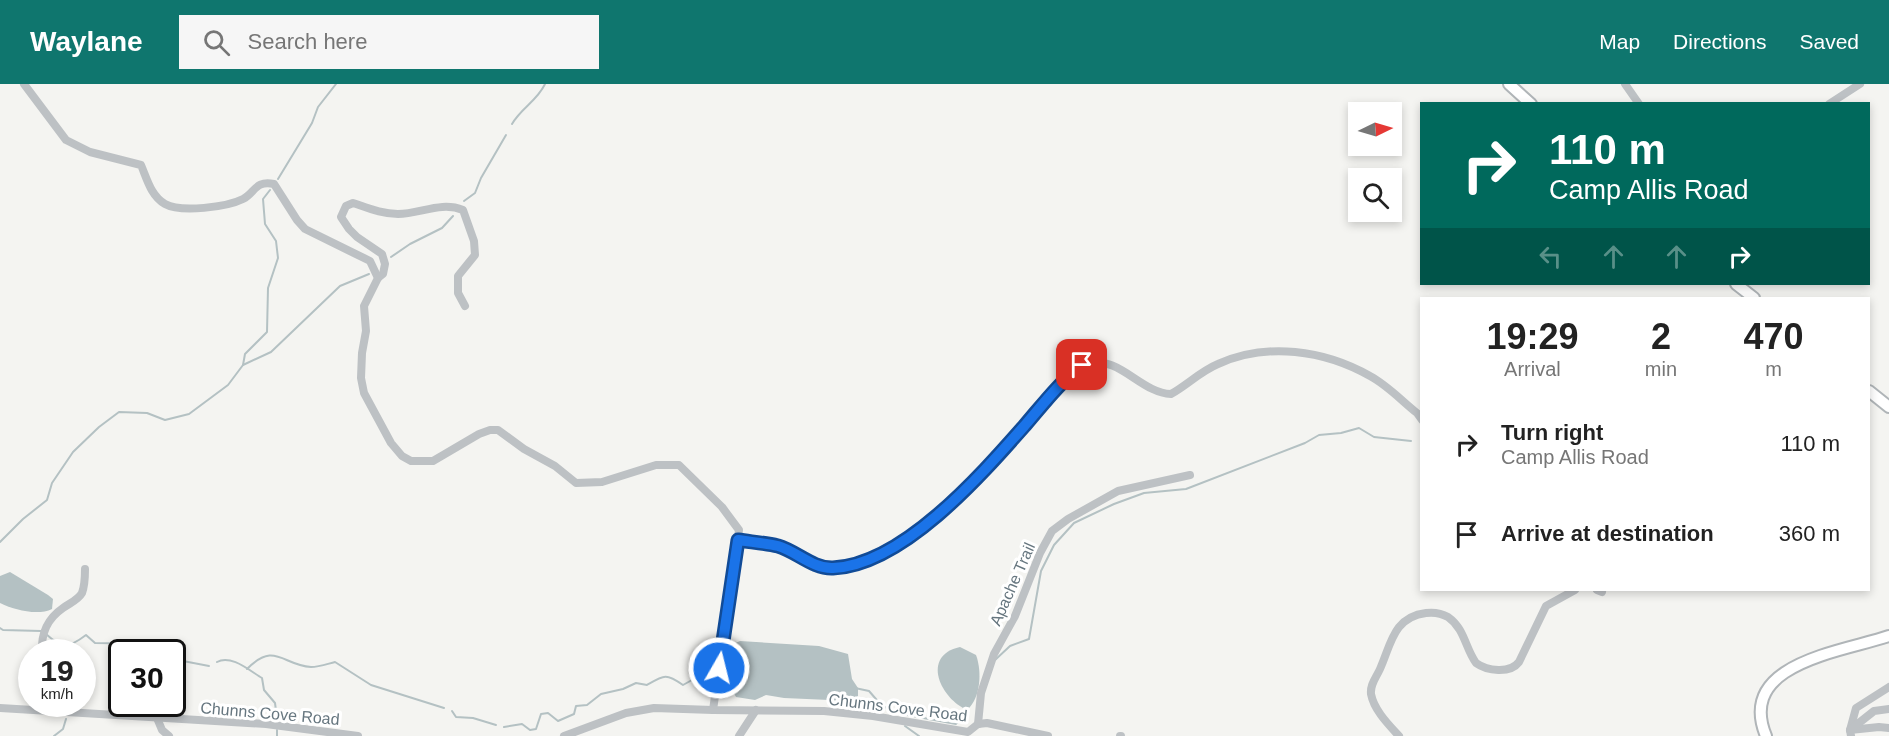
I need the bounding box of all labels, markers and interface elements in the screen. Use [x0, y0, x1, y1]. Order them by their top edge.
search box [179, 15, 599, 69]
text: Waylane [30, 26, 143, 57]
icon: search [200, 26, 233, 59]
text: Search here [248, 29, 367, 54]
text: Map [1599, 30, 1640, 53]
text: Directions [1673, 30, 1766, 53]
text: Saved [1799, 30, 1859, 53]
north arrow [1348, 102, 1402, 156]
map controls [1348, 102, 1402, 222]
icon: right [1450, 126, 1528, 204]
text: 110 m [1549, 126, 1666, 173]
button: search [1348, 168, 1402, 222]
text: Camp Allis Road [1549, 175, 1749, 205]
icon: left [1534, 240, 1567, 273]
icon: ahead [1597, 240, 1630, 273]
icon: ahead [1660, 240, 1693, 273]
icon: right [1723, 240, 1756, 273]
text: 19:29 [1486, 316, 1578, 357]
text: 2 [1651, 316, 1671, 357]
text: 470 [1743, 316, 1804, 357]
pin [1056, 339, 1107, 390]
icon: arrive [1065, 348, 1098, 381]
text: Arrival [1504, 358, 1561, 380]
text: min [1645, 358, 1677, 380]
text: m [1765, 358, 1782, 380]
text: Turn right [1501, 420, 1603, 445]
icon: right [1450, 428, 1483, 461]
text: 110 m [1780, 431, 1840, 456]
text: Camp Allis Road [1501, 446, 1649, 468]
icon: arrive [1450, 518, 1483, 551]
text: Arrive at destination [1501, 521, 1714, 546]
text: 360 m [1779, 521, 1840, 546]
street label: Apache Trail [987, 540, 1038, 628]
position arrow [687, 636, 751, 700]
speed limit sign: 30 [108, 639, 186, 717]
text: 19 [40, 654, 74, 687]
text: km/h [41, 685, 73, 702]
street label: Chunns Cove Road [828, 691, 968, 724]
street label: Chunns Cove Road [200, 699, 340, 728]

